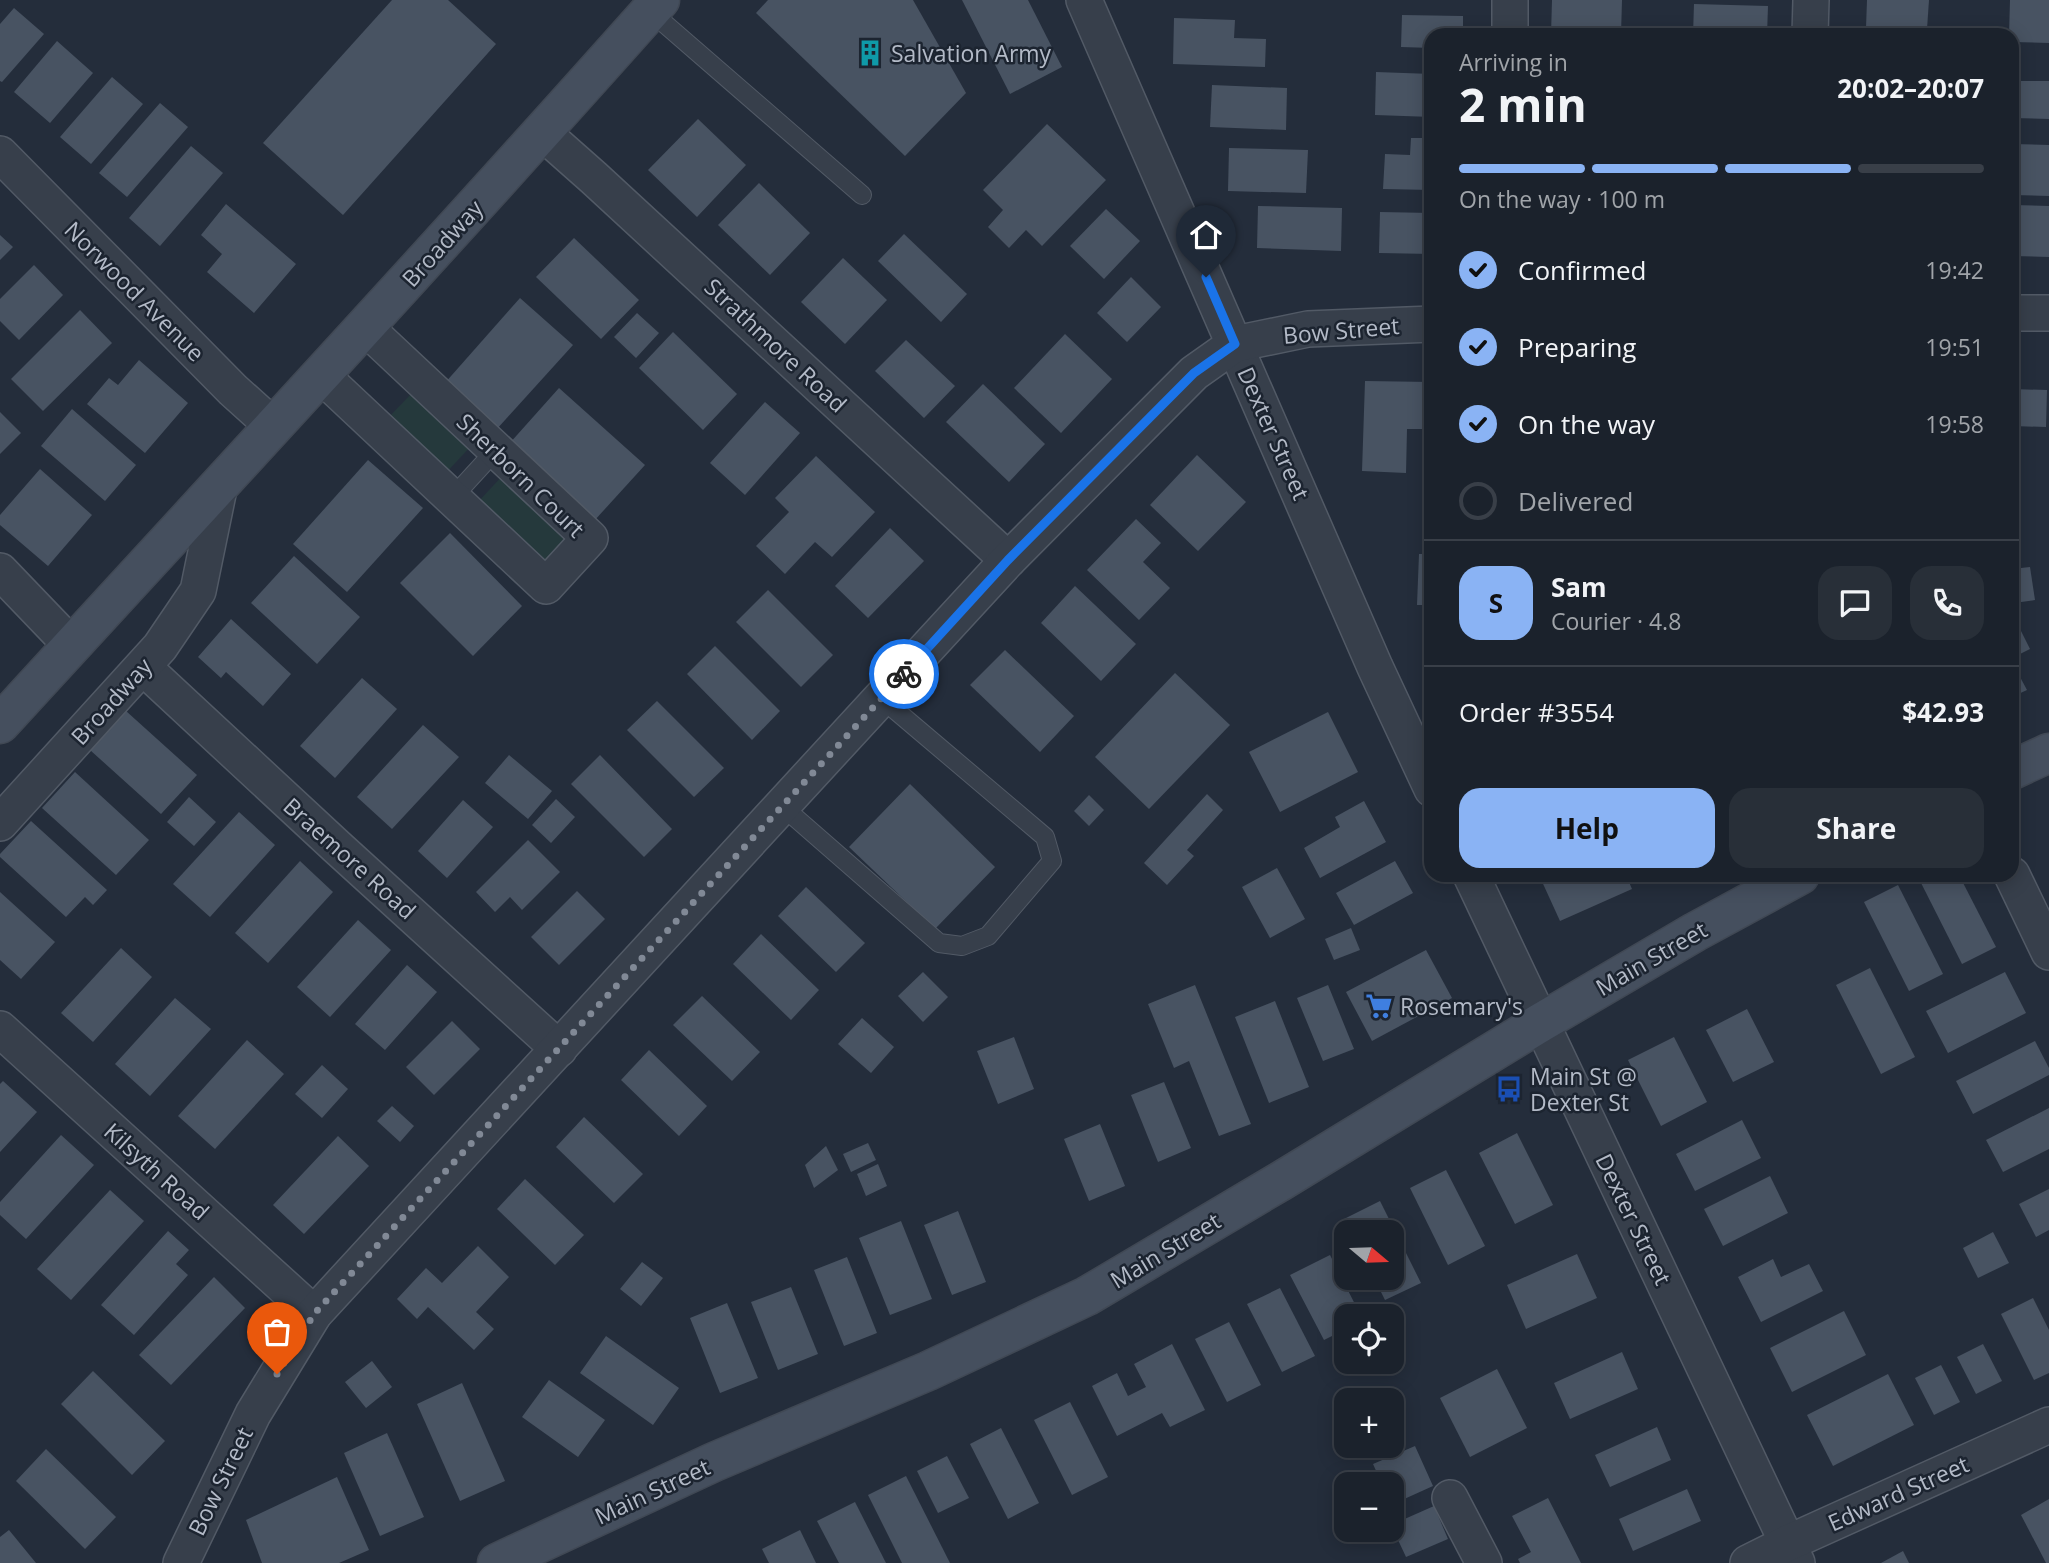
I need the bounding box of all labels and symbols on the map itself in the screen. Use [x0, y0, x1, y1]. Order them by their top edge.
place label: Salvation Army [891, 37, 1052, 69]
building icon: Salvation Army [855, 38, 885, 68]
street label: Broadway [394, 192, 490, 293]
pin [1176, 205, 1236, 277]
street label: Norwood Avenue [58, 214, 212, 368]
street label: Strathmore Road [698, 271, 854, 419]
street label: Bow Street [1281, 309, 1401, 351]
street label: Dexter Street [1230, 361, 1318, 505]
street label: Sherborn Court [450, 406, 592, 544]
courier [869, 639, 939, 709]
street label: Broadway [63, 650, 159, 751]
street label: Braemore Road [277, 790, 423, 926]
street label: Main Street [1589, 913, 1713, 1003]
place label: Rosemary's [1400, 990, 1523, 1022]
supermarket icon: Rosemary's [1364, 991, 1394, 1021]
place label: Main St @ Dexter St [1530, 1060, 1637, 1118]
bus stop icon: Main St @ Dexter St [1494, 1074, 1524, 1104]
street label: Kilsyth Road [97, 1115, 217, 1227]
street label: Dexter Street [1588, 1148, 1680, 1290]
street label: Main Street [1104, 1204, 1226, 1296]
north arrow [1334, 1220, 1404, 1290]
pin [247, 1302, 307, 1374]
street label: Bow Street [180, 1422, 260, 1540]
street label: Edward Street [1822, 1448, 1974, 1538]
street label: Main Street [589, 1450, 715, 1532]

